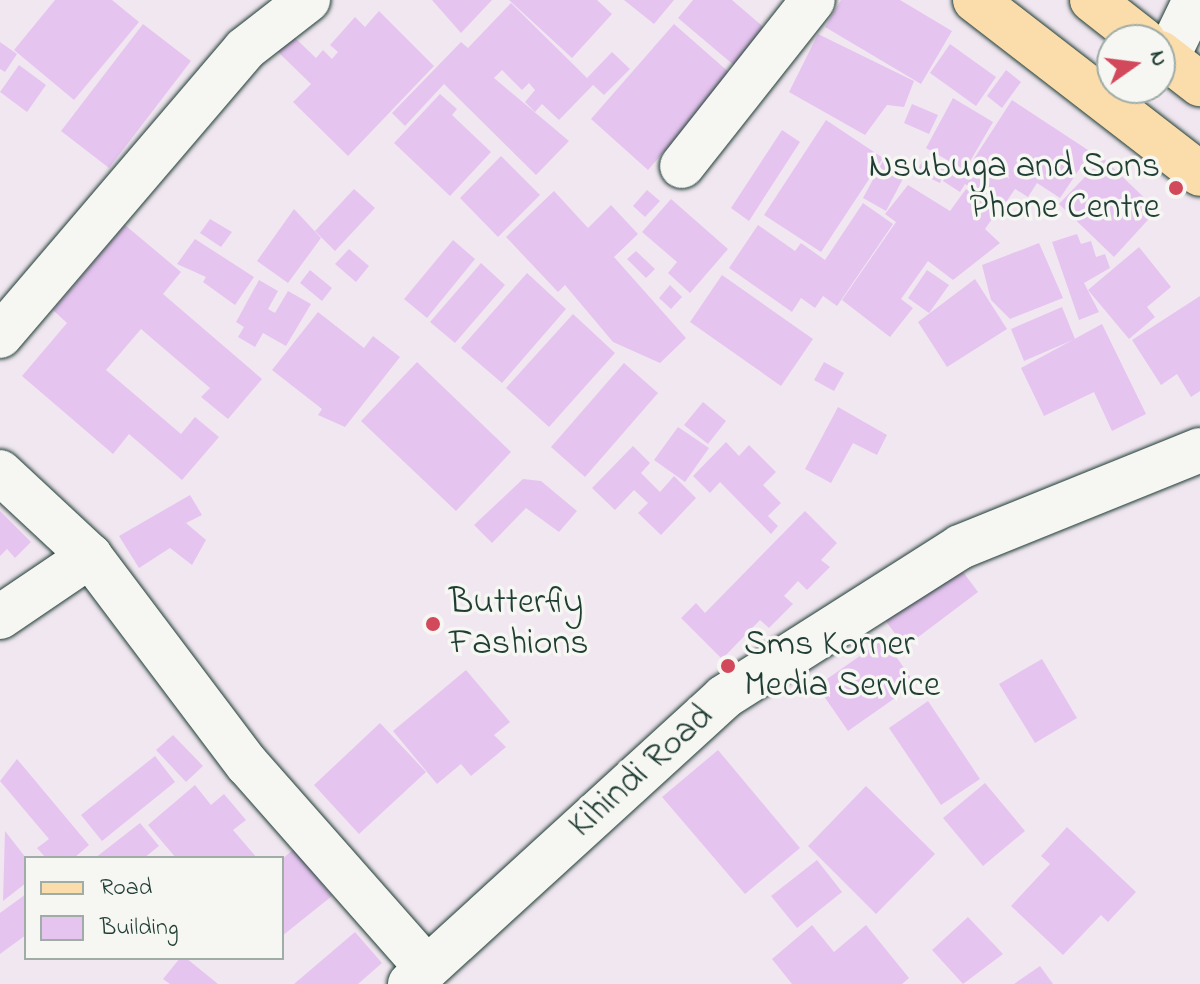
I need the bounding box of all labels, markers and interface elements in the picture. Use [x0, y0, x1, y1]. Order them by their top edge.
north arrow [1096, 24, 1176, 104]
text: N [1140, 48, 1175, 70]
place label: Nsubuga and Sons Phone Centre [868, 145, 1160, 230]
marker: Nsubuga and Sons Phone Centre [1167, 179, 1185, 197]
place label: Butterfly Fashions [449, 581, 588, 666]
marker: Butterfly Fashions [424, 615, 442, 633]
place label: Sms Korner Media Service [744, 623, 940, 708]
marker: Sms Korner Media Service [719, 657, 737, 675]
street label: Kihindi Road [561, 696, 723, 848]
legend [24, 856, 284, 960]
text: Road [100, 871, 152, 906]
text: Building [100, 911, 179, 946]

